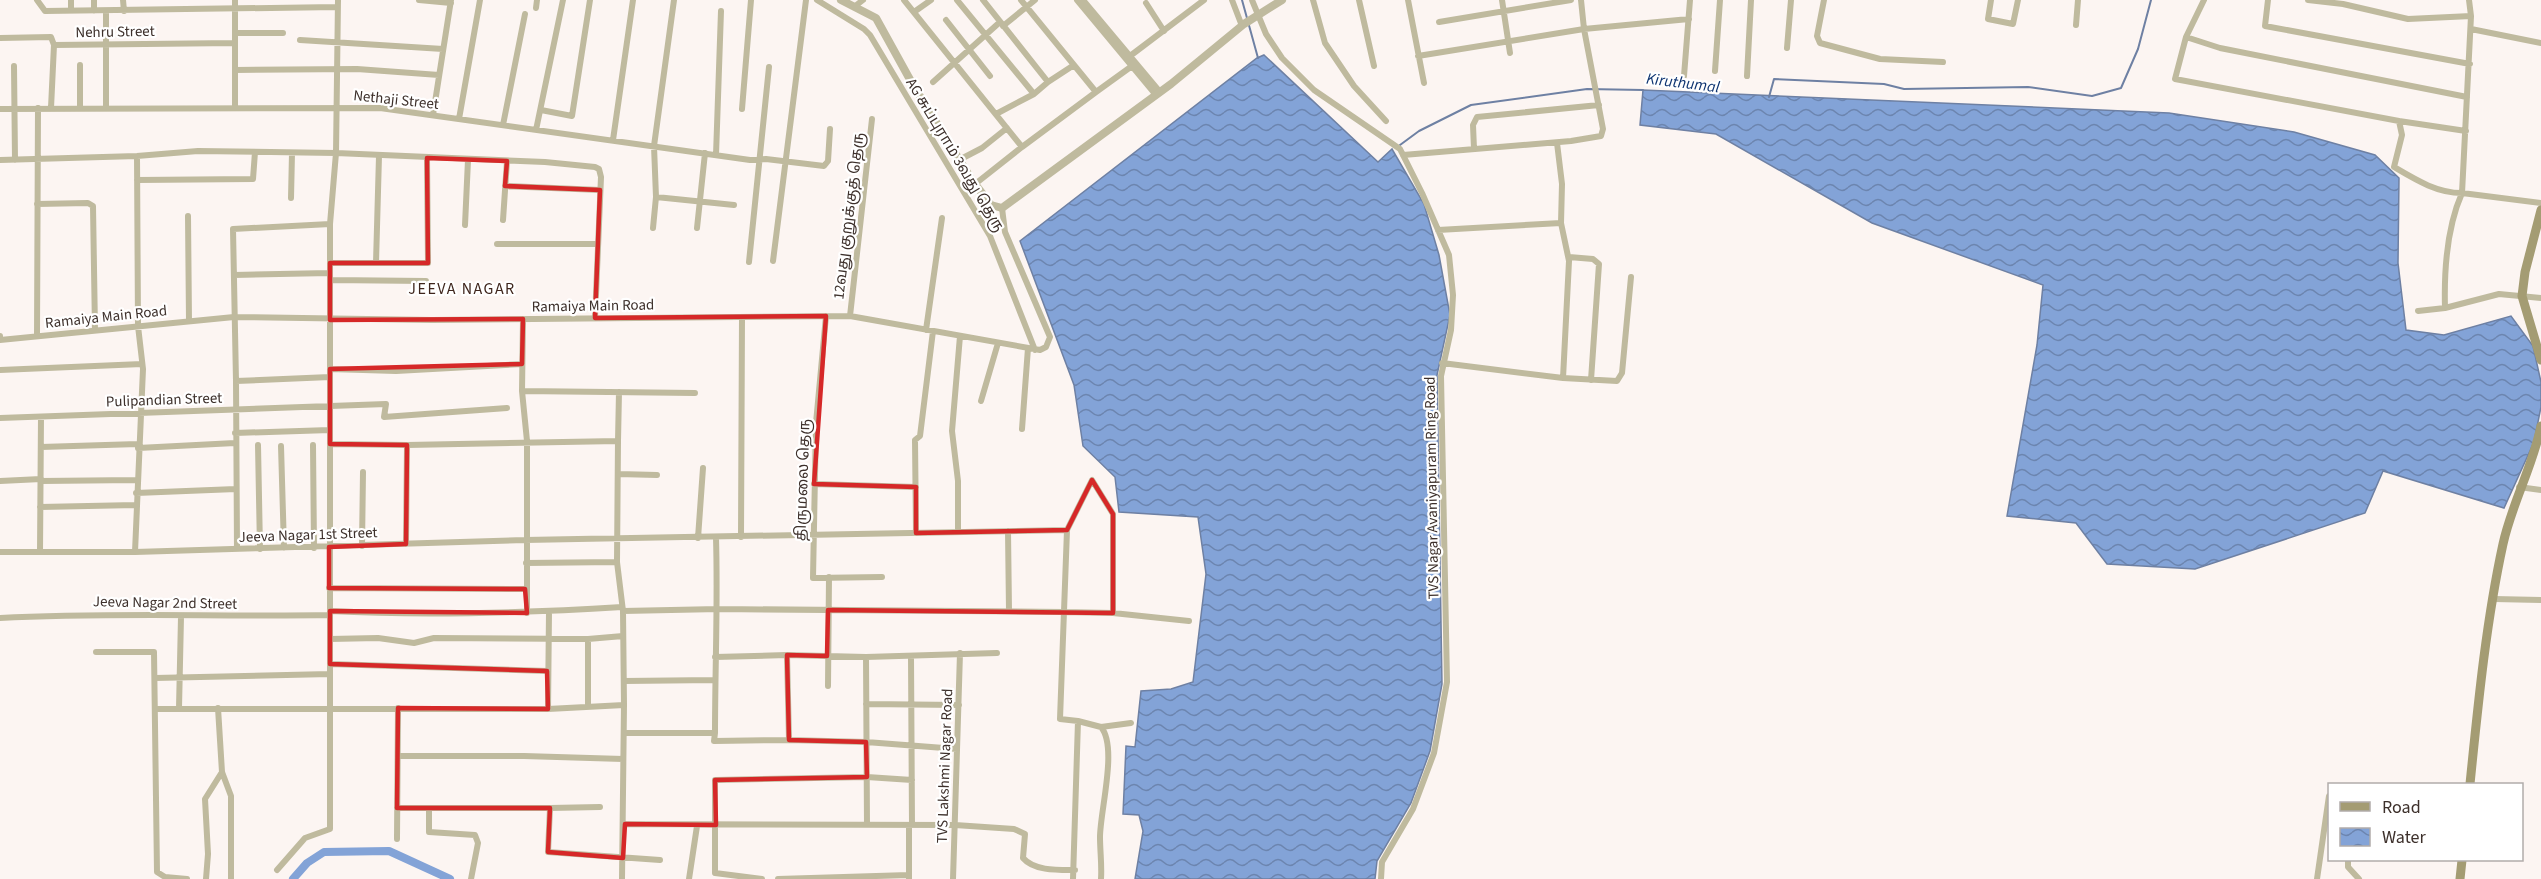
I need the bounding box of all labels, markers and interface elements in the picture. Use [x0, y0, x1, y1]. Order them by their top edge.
street label: Nehru Street [75, 21, 155, 43]
water label: Kiruthumal [1645, 68, 1721, 98]
street label: AG சுப்புராம் 3வது தெரு [901, 74, 1009, 236]
street label: Nethaji Street [352, 85, 440, 115]
street label: 12வது குறுக்குத் தெரு [828, 131, 870, 301]
district label: JEEVA NAGAR [408, 278, 516, 300]
street label: Ramaiya Main Road [532, 294, 654, 318]
street label: Ramaiya Main Road [44, 300, 168, 334]
street label: TVS Nagar Avaniyapuram Ring Road [1420, 376, 1444, 600]
street label: Pulipandian Street [105, 387, 223, 413]
street label: திருமலை தெரு [790, 418, 816, 541]
street label: Jeeva Nagar 1st Street [238, 522, 378, 548]
street label: Jeeva Nagar 2nd Street [93, 591, 237, 615]
street label: TVS Lakshmi Nagar Road [932, 688, 958, 844]
legend [2328, 783, 2523, 861]
text: Road [2382, 795, 2421, 820]
text: Water [2382, 825, 2426, 850]

